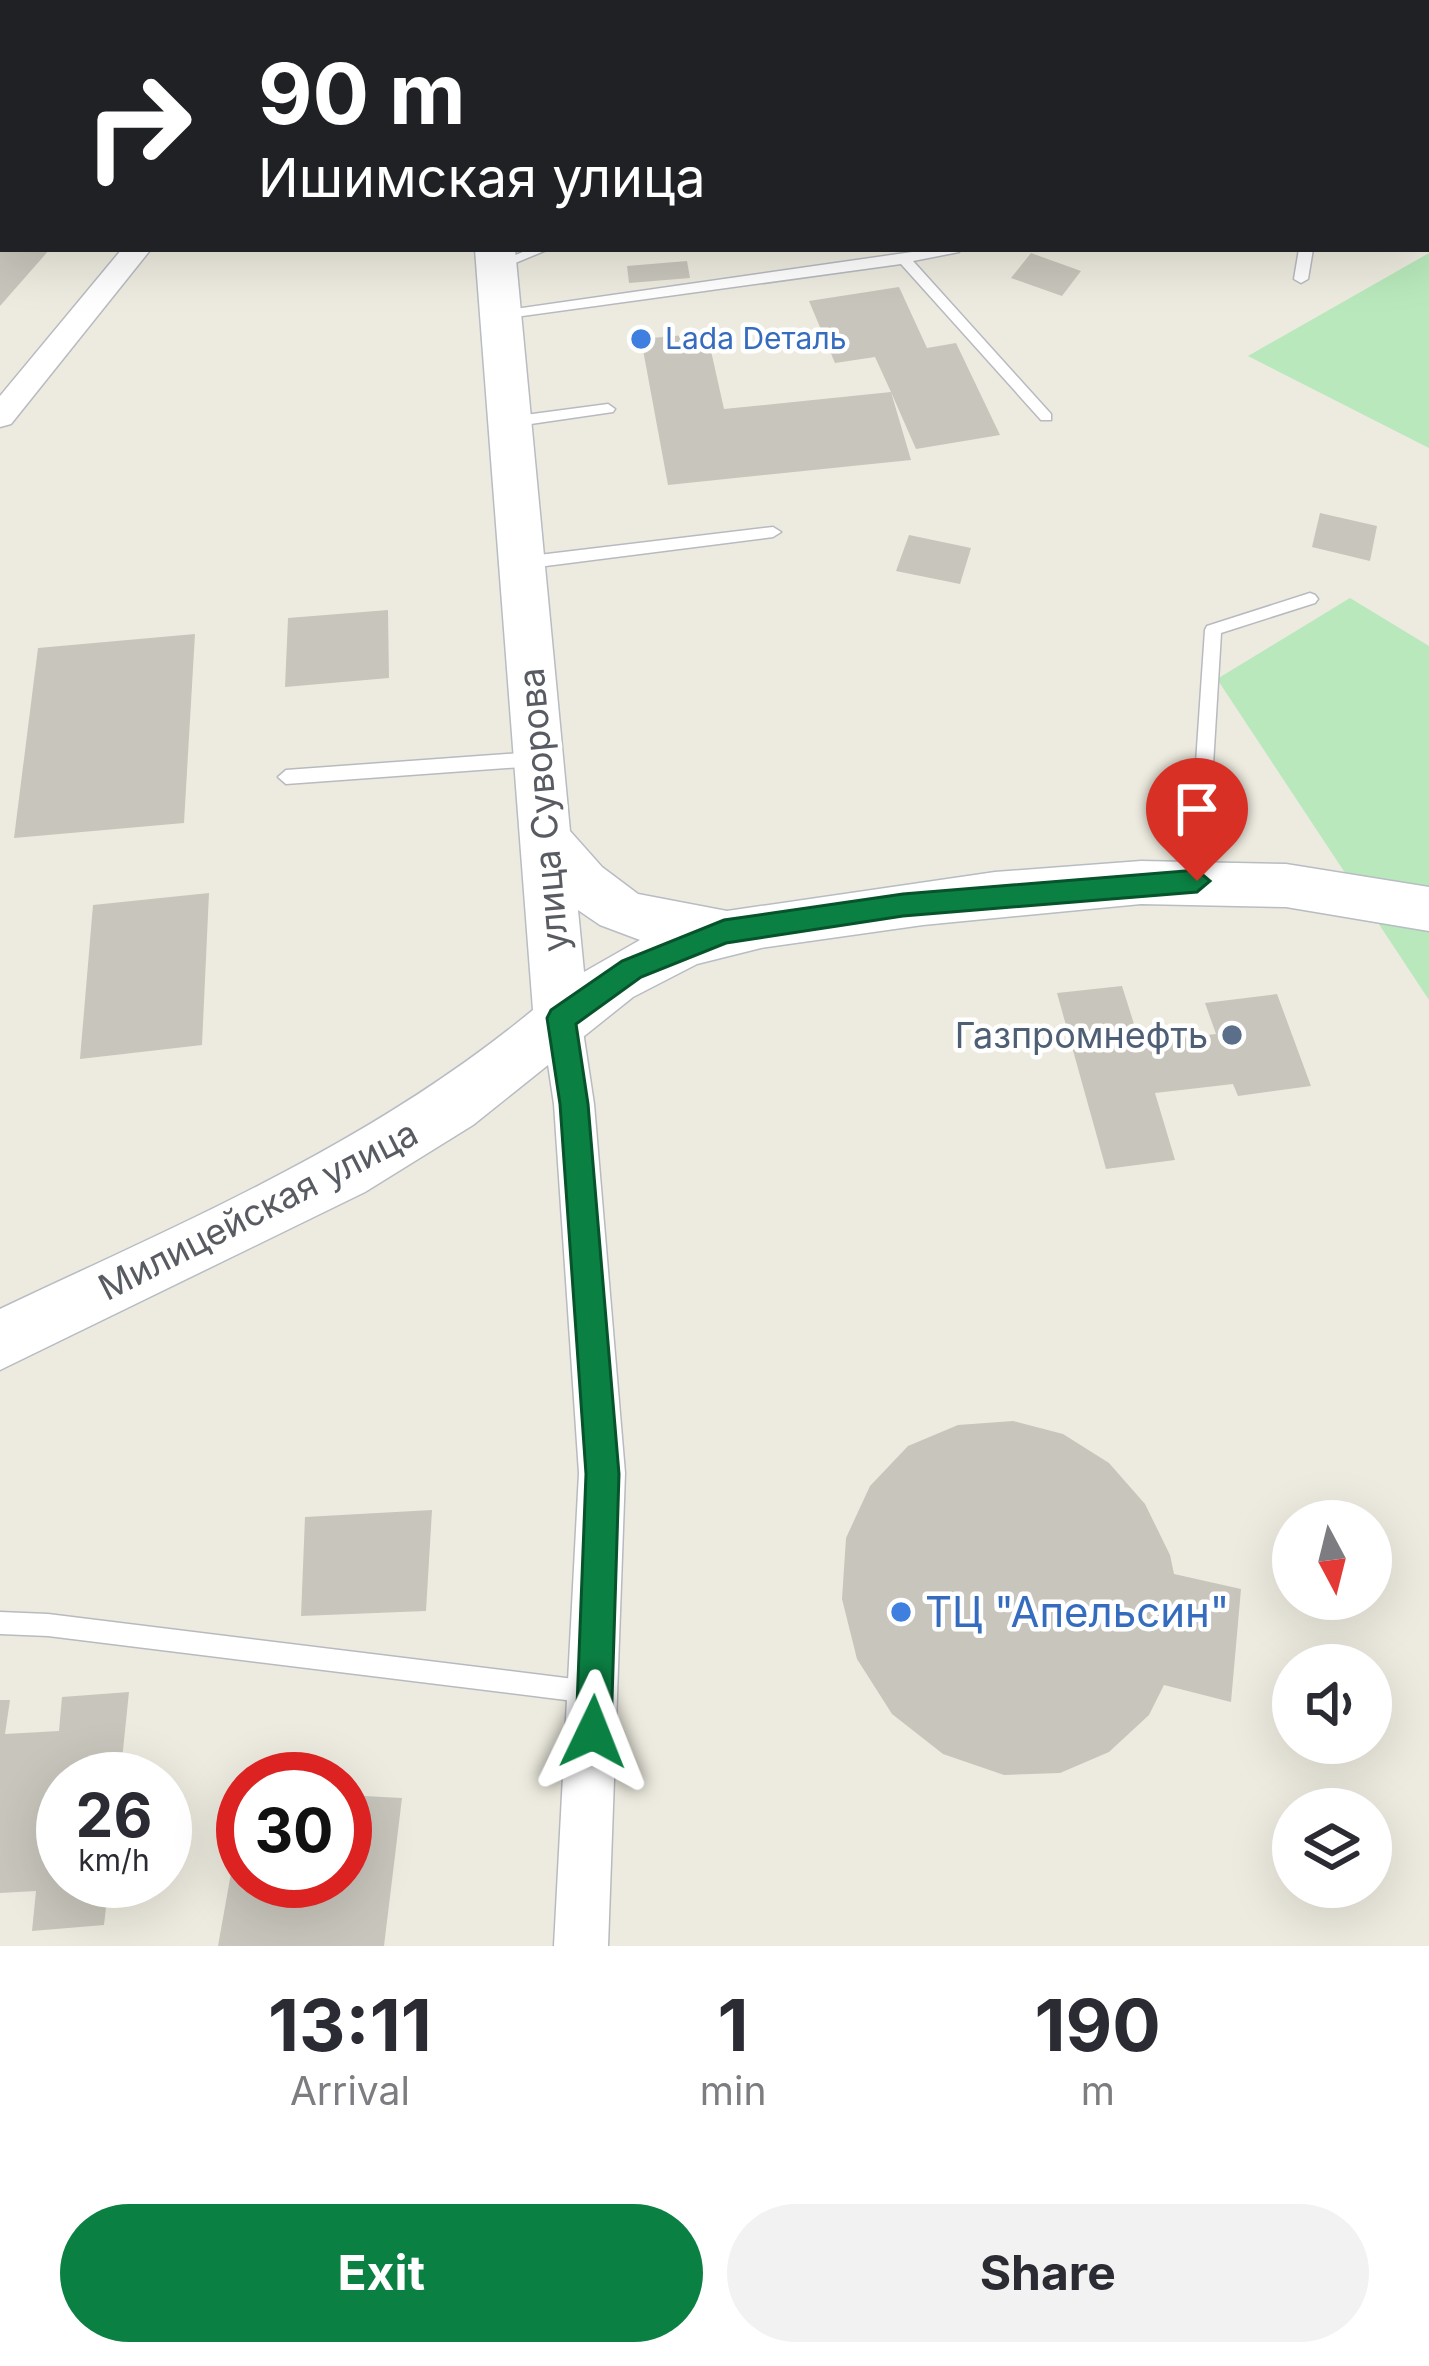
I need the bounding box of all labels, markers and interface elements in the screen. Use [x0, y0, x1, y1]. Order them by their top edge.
text: 90 m [258, 43, 466, 144]
icon: right [60, 48, 216, 204]
text: Ишимская улица [258, 145, 706, 210]
place label: Lada Dеталь [665, 320, 846, 356]
marker: Lada Dеталь [628, 326, 654, 352]
street label: улица Суворова [509, 666, 577, 954]
pin [1146, 758, 1248, 881]
icon: arrive [1164, 776, 1230, 842]
place label: Газпромнефть [955, 1013, 1208, 1057]
marker: Газпромнефть [1219, 1022, 1245, 1048]
street label: Милицейская улица [91, 1110, 425, 1310]
north arrow [1272, 1500, 1392, 1620]
map controls [1272, 1500, 1392, 1908]
place label: ТЦ "Апельсин" [925, 1586, 1229, 1637]
marker: ТЦ "Апельсин" [888, 1599, 914, 1625]
button: sound [1272, 1644, 1392, 1764]
position arrow [530, 1669, 656, 1795]
speed limit sign: 30 [216, 1752, 372, 1908]
text: 26 [76, 1779, 152, 1851]
button: layers [1272, 1788, 1392, 1908]
text: km/h [78, 1842, 150, 1878]
text: 13:11 [268, 1981, 432, 2068]
text: 1 [718, 1981, 749, 2068]
text: 190 [1035, 1981, 1161, 2068]
text: Arrival [290, 2067, 410, 2114]
text: min [700, 2067, 766, 2114]
text: m [1081, 2067, 1115, 2114]
button: Exit [60, 2204, 703, 2342]
button: Share [727, 2204, 1369, 2342]

